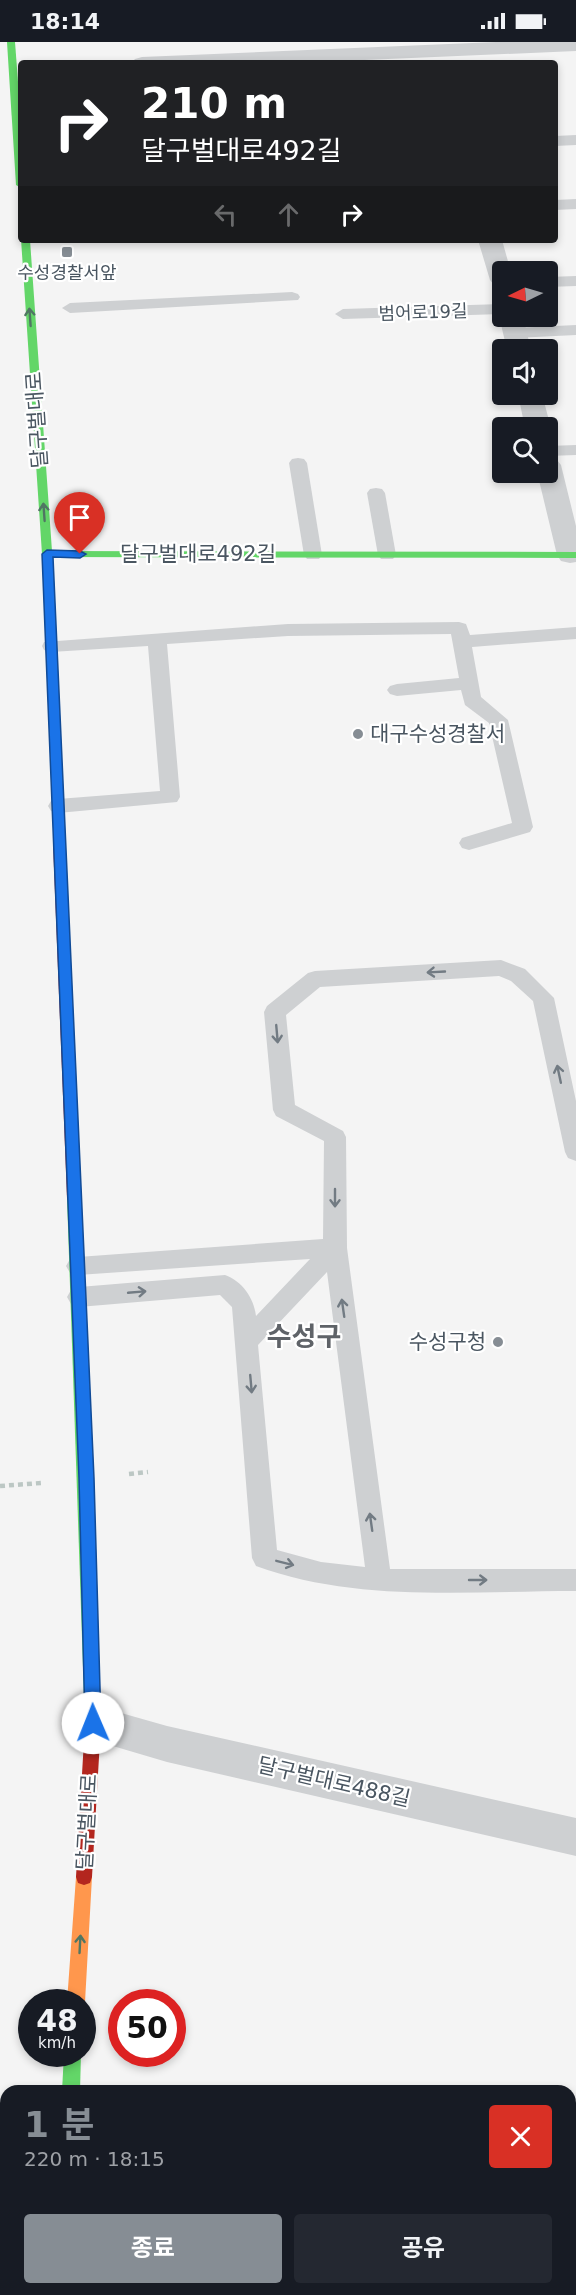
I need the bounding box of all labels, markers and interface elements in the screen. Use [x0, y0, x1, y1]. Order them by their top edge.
text: 18:14 [30, 9, 100, 34]
text: 210 m [141, 79, 287, 128]
icon: right [42, 84, 120, 162]
text: 달구벌대로492길 [141, 135, 342, 166]
icon: left [209, 198, 242, 231]
icon: ahead [272, 198, 305, 231]
icon: right [335, 198, 368, 231]
marker: 수성경찰서앞 [60, 245, 74, 259]
north arrow [492, 261, 558, 327]
map controls [492, 261, 558, 483]
place label: 수성경찰서앞 [17, 262, 117, 283]
street label: 범어로19길 [378, 300, 468, 324]
one-way arrow [24, 308, 35, 328]
button: sound [492, 339, 558, 405]
street label: 달구벌대로 [22, 371, 52, 469]
button: search [492, 417, 558, 483]
pin [54, 492, 105, 554]
icon: arrive [63, 501, 96, 534]
one-way arrow [38, 502, 49, 522]
street label: 달구벌대로492길 [120, 542, 276, 566]
place label: 대구수성경찰서 [370, 722, 505, 746]
marker: 대구수성경찰서 [351, 727, 365, 741]
one-way arrow [427, 966, 447, 977]
one-way arrow [272, 1023, 283, 1043]
one-way arrow [553, 1065, 564, 1084]
one-way arrow [329, 1187, 341, 1207]
one-way arrow [127, 1286, 147, 1297]
one-way arrow [337, 1298, 348, 1318]
district label: 수성구 [267, 1321, 341, 1352]
place label: 수성구청 [409, 1330, 486, 1354]
marker: 수성구청 [491, 1335, 505, 1349]
one-way arrow [245, 1374, 256, 1394]
one-way arrow [366, 1512, 377, 1532]
one-way arrow [275, 1558, 294, 1570]
one-way arrow [468, 1574, 488, 1586]
position arrow [61, 1691, 125, 1755]
street label: 달구벌대로488길 [255, 1753, 413, 1811]
street label: 달구벌대로 [72, 1773, 102, 1871]
one-way arrow [74, 1935, 85, 1955]
speed limit sign: 50 [108, 1989, 186, 2067]
text: 48 [36, 2003, 78, 2038]
text: km/h [38, 2034, 76, 2052]
text: 1 분 [24, 2104, 95, 2145]
button: close [489, 2105, 552, 2168]
text: 220 m · 18:15 [24, 2147, 165, 2171]
button: 종료 [24, 2214, 282, 2283]
button: 공유 [294, 2214, 552, 2283]

